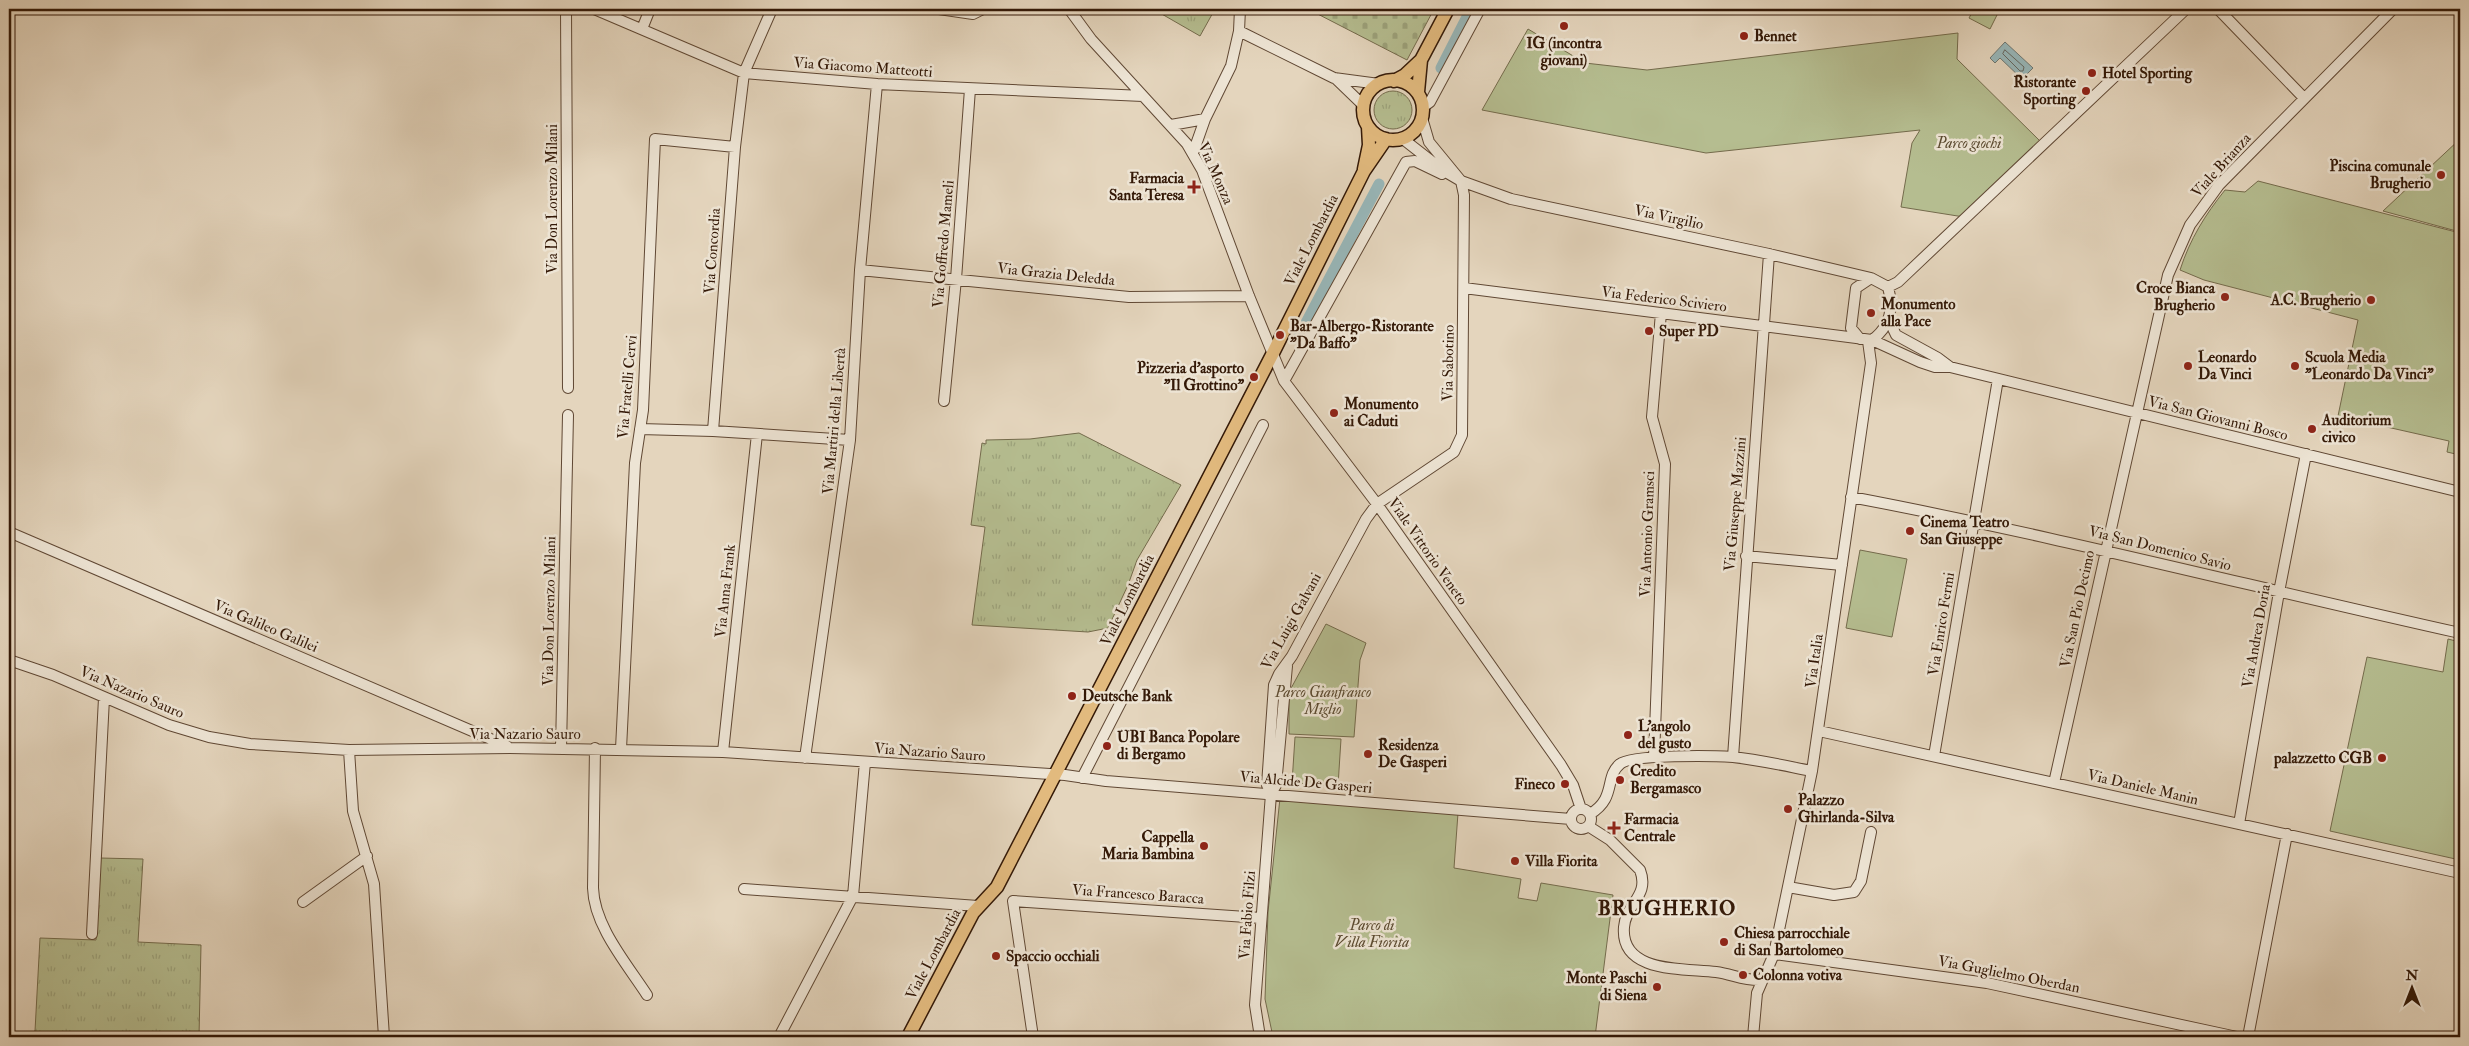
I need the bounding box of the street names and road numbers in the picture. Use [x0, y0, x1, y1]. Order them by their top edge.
street label: Via Giacomo Matteotti [793, 53, 933, 82]
street label: Via Don Lorenzo Milani [543, 124, 562, 274]
street label: Viale Brianza [2187, 128, 2256, 202]
street label: Via Monza [1193, 139, 1238, 208]
street label: Via Goffredo Mameli [928, 179, 959, 309]
street label: Viale Lombardia [1280, 191, 1343, 289]
street label: Via Virgilio [1633, 201, 1705, 234]
street label: Via Concordia [700, 207, 725, 295]
street label: Via Grazia Deledda [996, 259, 1117, 290]
street label: Via Federico Sciviero [1600, 282, 1728, 317]
street label: Via Sabotino [1438, 324, 1459, 402]
street label: Via Fratelli Cervi [613, 334, 641, 440]
street label: Via Martiri della Libertà [819, 346, 850, 495]
street label: Via San Giovanni Bosco [2146, 392, 2290, 445]
street label: Via Giuseppe Mazzini [1720, 436, 1752, 572]
street label: Via Antonio Gramsci [1636, 471, 1659, 597]
street label: Viale Vittorio Veneto [1383, 494, 1472, 609]
street label: Via San Domenico Savio [2087, 522, 2233, 575]
street label: Via Don Lorenzo Milani [539, 536, 560, 686]
street label: Via Anna Frank [711, 543, 740, 639]
street label: Via San Pio Decimo [2056, 549, 2099, 670]
street label: Viale Lombardia [1096, 551, 1159, 649]
street label: Via Luigi Galvani [1257, 569, 1326, 673]
street label: Via Enrico Fermi [1924, 571, 1959, 677]
street label: Via Andrea Doria [2238, 582, 2275, 689]
street label: Via Galileo Galilei [211, 596, 321, 657]
street label: Via Italia [1801, 632, 1828, 690]
street label: Via Nazario Sauro [77, 662, 187, 723]
street label: Via Nazario Sauro [469, 725, 581, 744]
street label: Via Nazario Sauro [874, 739, 986, 766]
street label: Via Daniele Manin [2085, 765, 2201, 810]
street label: Via Alcide De Gasperi [1239, 767, 1373, 799]
street label: Via Fabio Filzi [1235, 870, 1260, 960]
street label: Via Francesco Baracca [1071, 880, 1205, 909]
street label: Viale Lombardia [902, 905, 966, 1003]
street label: Via Guglielmo Oberdan [1936, 951, 2082, 998]

